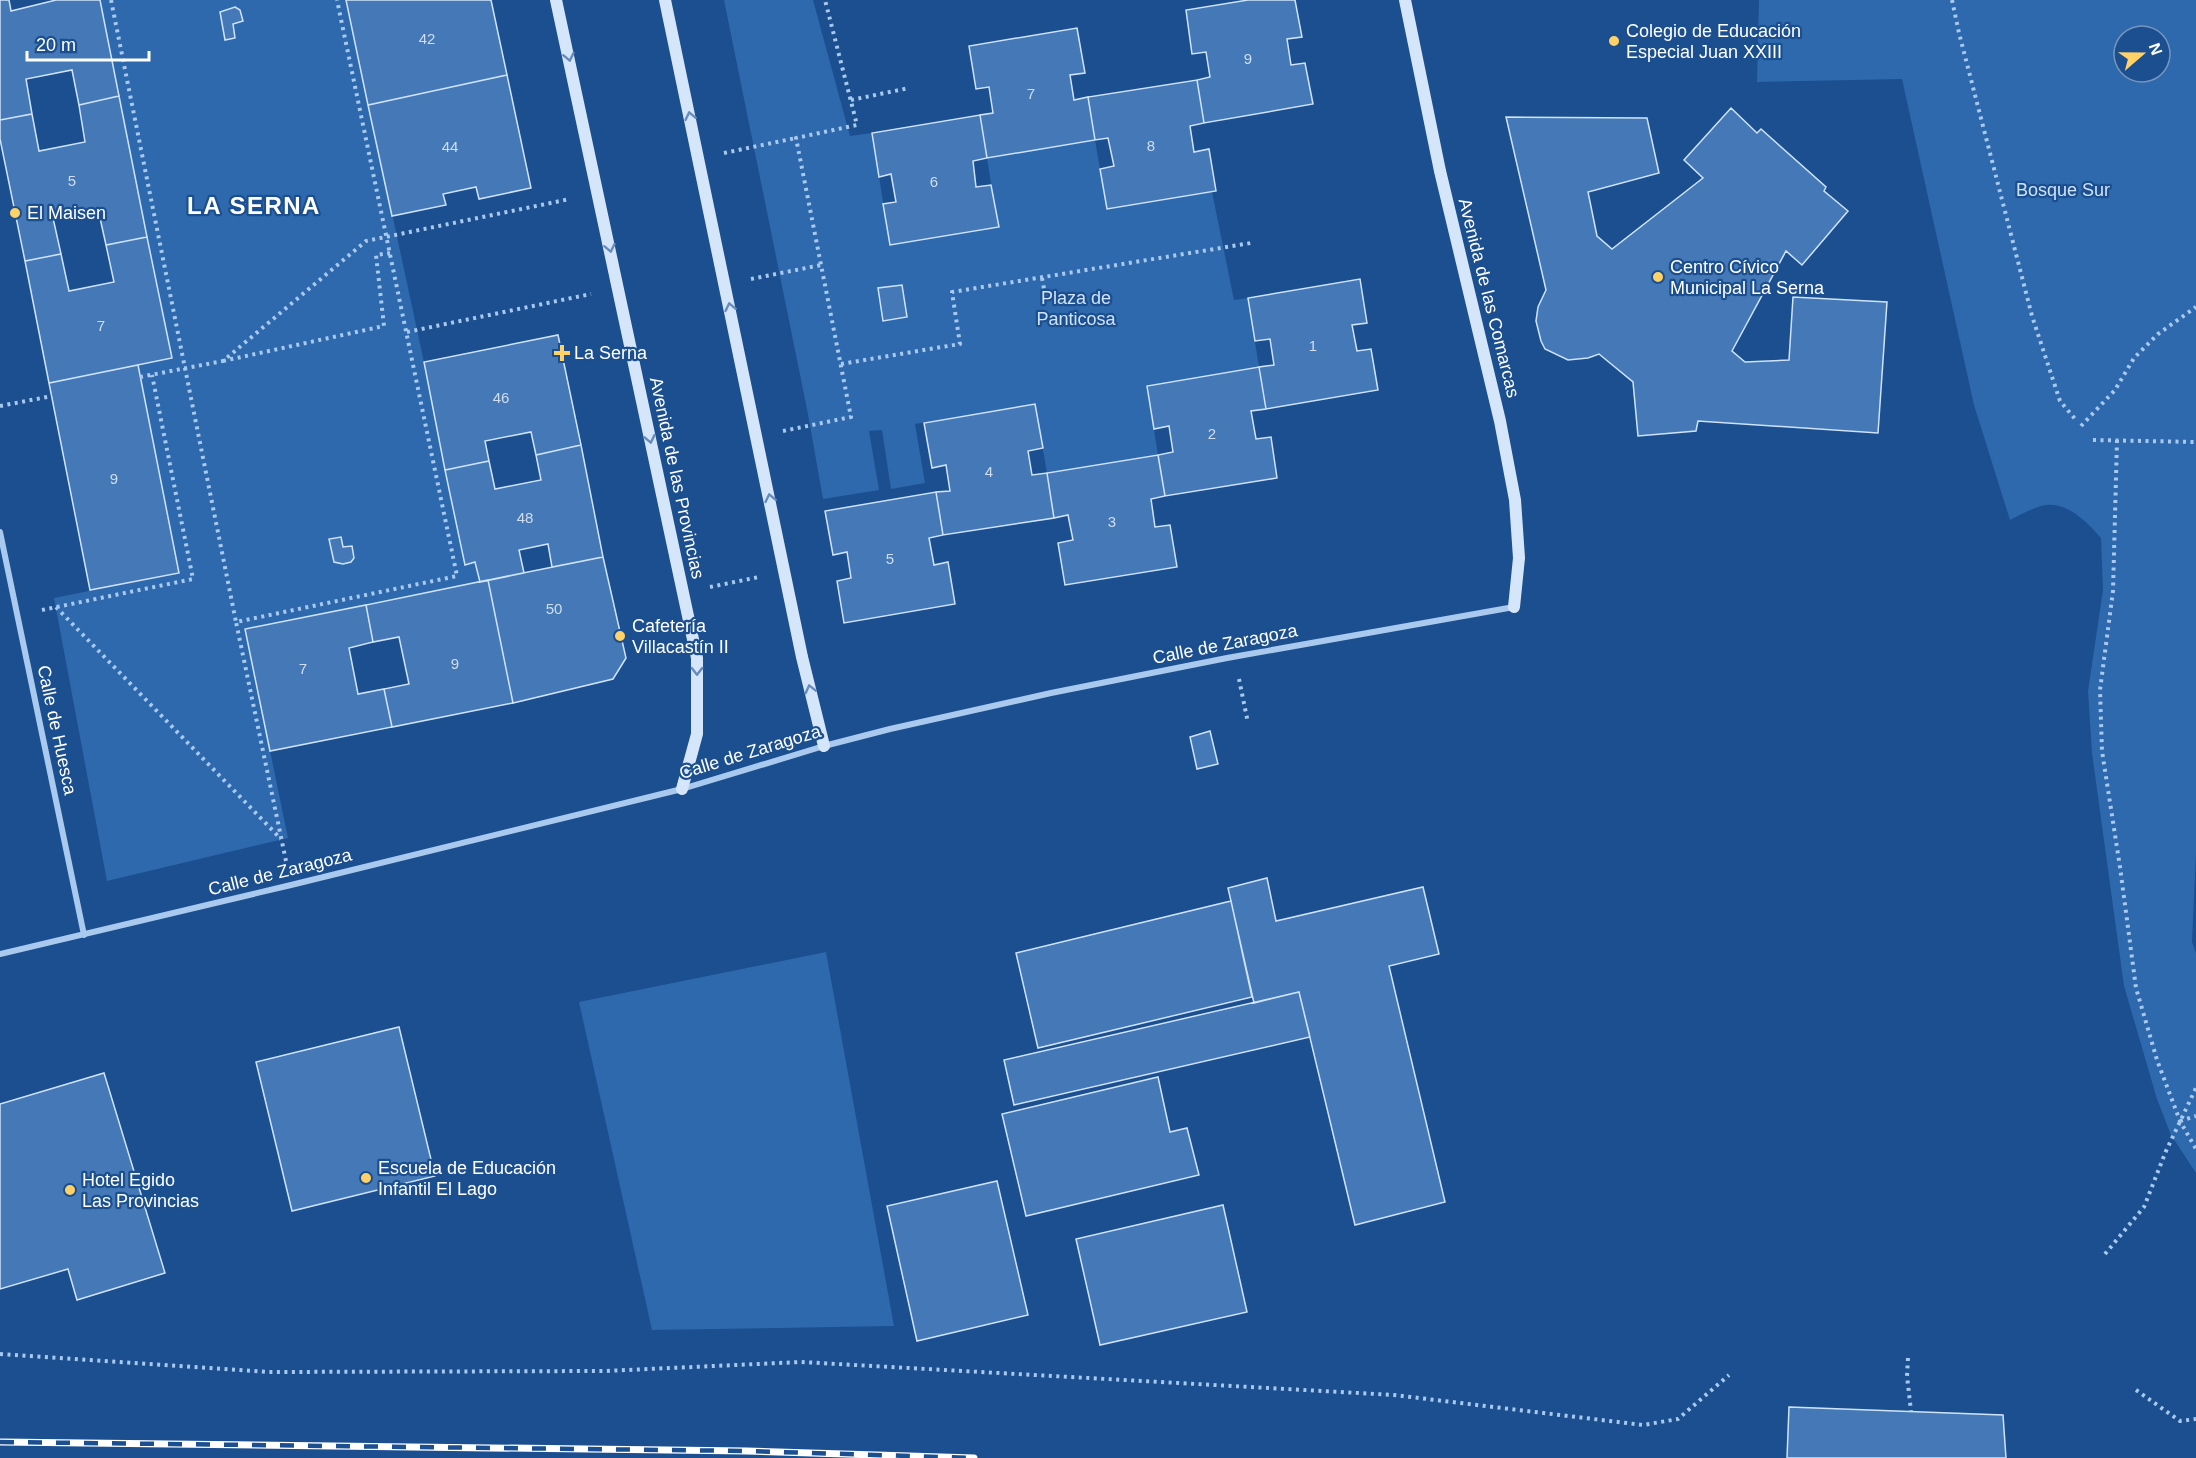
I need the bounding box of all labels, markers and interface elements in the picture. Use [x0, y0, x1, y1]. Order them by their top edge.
place label: Colegio de Educación Especial Juan XXIII [1626, 21, 1801, 62]
scale bar [27, 24, 148, 62]
north arrow [2112, 24, 2172, 84]
house number: 42 [419, 30, 435, 47]
marker: Colegio de Educación Especial Juan XXIII [1607, 34, 1621, 48]
text: 20 m [36, 35, 76, 55]
text: N [2146, 41, 2166, 57]
house number: 9 [1244, 50, 1252, 67]
one-way arrow [562, 52, 575, 62]
house number: 7 [1027, 85, 1035, 102]
one-way arrow [684, 112, 697, 122]
house number: 8 [1147, 137, 1155, 154]
house number: 44 [442, 138, 458, 155]
house number: 5 [68, 172, 76, 189]
house number: 6 [930, 173, 938, 190]
park label: Bosque Sur [2016, 180, 2110, 200]
district label: LA SERNA [187, 192, 321, 219]
street label: Avenida de las Comarcas [1455, 196, 1523, 400]
place label: El Maisen [27, 203, 106, 223]
marker: El Maisen [8, 206, 22, 220]
one-way arrow [603, 243, 616, 253]
place label: Centro Cívico Municipal La Serna [1670, 257, 1825, 298]
marker: Centro Cívico Municipal La Serna [1651, 270, 1665, 284]
park label: Plaza de Panticosa [1036, 288, 1117, 329]
one-way arrow [724, 302, 737, 312]
house number: 7 [97, 317, 105, 334]
house number: 1 [1309, 337, 1317, 354]
place label: La Serna [574, 343, 648, 363]
marker: La Serna [555, 346, 569, 360]
street label: Avenida de las Provincias [646, 375, 708, 581]
house number: 46 [493, 389, 509, 406]
house number: 2 [1208, 425, 1216, 442]
one-way arrow [643, 433, 656, 443]
house number: 4 [985, 463, 993, 480]
house number: 9 [110, 470, 118, 487]
one-way arrow [764, 493, 777, 503]
house number: 48 [517, 509, 533, 526]
house number: 3 [1108, 513, 1116, 530]
house number: 5 [886, 550, 894, 567]
house number: 50 [546, 600, 562, 617]
place label: Cafetería Villacastín II [632, 616, 729, 657]
street label: Calle de Zaragoza [1151, 620, 1300, 668]
marker: Cafetería Villacastín II [613, 629, 627, 643]
house number: 9 [451, 655, 459, 672]
house number: 7 [299, 660, 307, 677]
street label: Calle de Huesca [33, 663, 81, 798]
one-way arrow [691, 666, 703, 675]
one-way arrow [805, 684, 818, 694]
street label: Calle de Zaragoza [677, 721, 824, 783]
street label: Calle de Zaragoza [206, 844, 355, 899]
place label: Escuela de Educación Infantil El Lago [378, 1158, 556, 1199]
place label: Hotel Egido Las Provincias [82, 1170, 199, 1211]
marker: Escuela de Educación Infantil El Lago [359, 1171, 373, 1185]
marker: Hotel Egido Las Provincias [63, 1183, 77, 1197]

